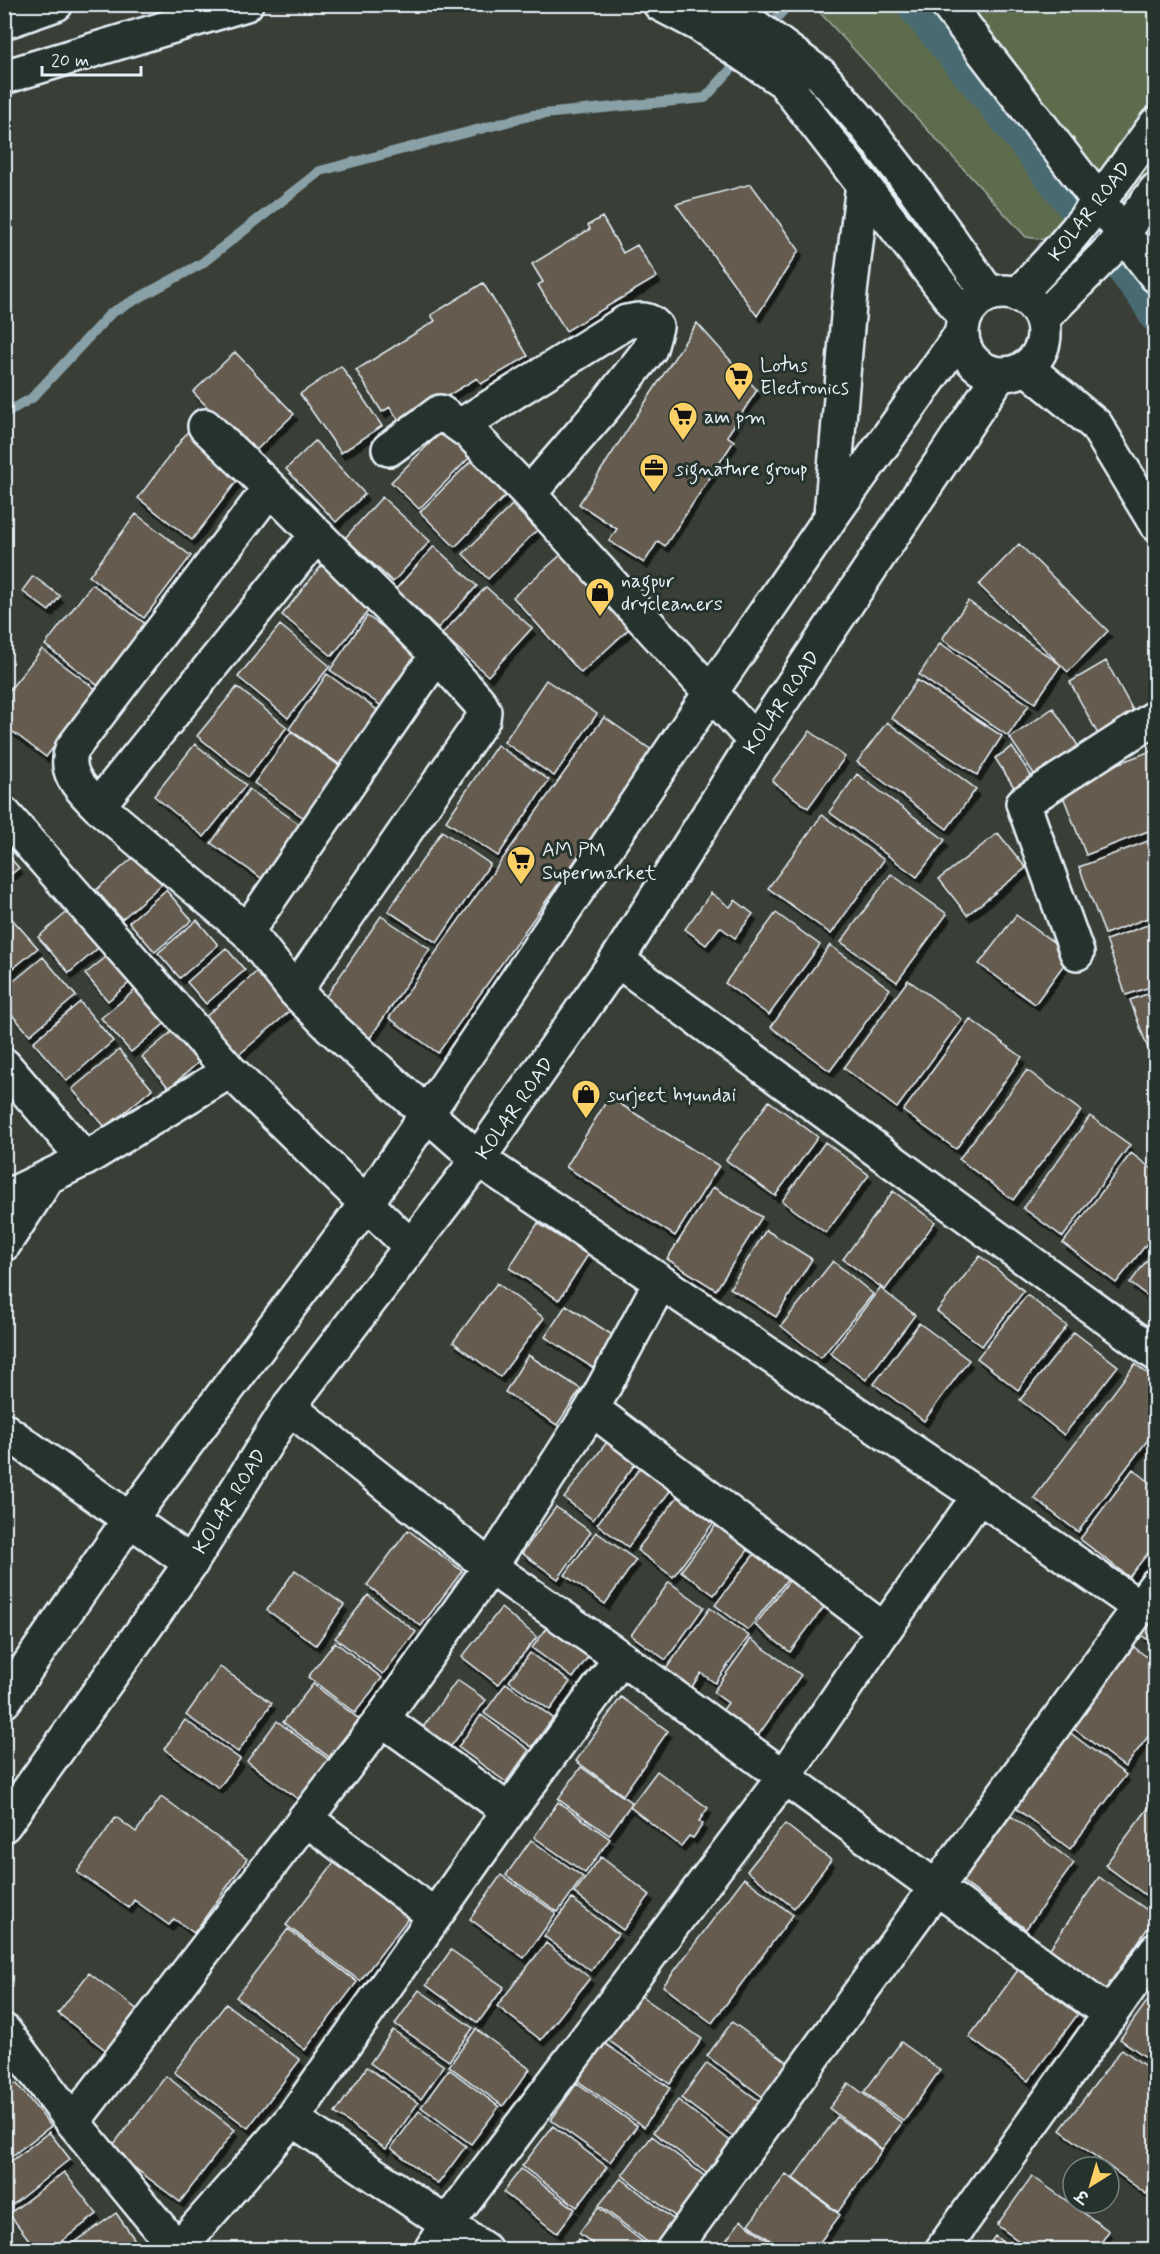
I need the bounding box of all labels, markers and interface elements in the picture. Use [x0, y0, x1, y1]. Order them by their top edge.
scale bar [42, 39, 141, 77]
text: 20 m [51, 49, 89, 73]
street label: KOLAR ROAD [1043, 156, 1138, 267]
place label: Lotus Electronics [760, 352, 849, 402]
supermarket icon: Lotus Electronics [723, 360, 755, 402]
supermarket icon: am pm [667, 400, 699, 442]
place label: am pm [704, 404, 766, 431]
office icon: signature group [638, 452, 670, 494]
place label: signature group [675, 456, 808, 485]
place label: nagpur drycleaners [621, 568, 723, 618]
shop icon: nagpur drycleaners [584, 576, 616, 618]
street label: KOLAR ROAD [738, 646, 827, 760]
place label: AM PM Supermarket [542, 837, 656, 887]
supermarket icon: AM PM Supermarket [505, 844, 537, 886]
street label: KOLAR ROAD [470, 1052, 561, 1166]
shop icon: surjeet hyundai [570, 1078, 602, 1120]
place label: surjeet hyundai [607, 1082, 736, 1109]
street label: KOLAR ROAD [187, 1444, 273, 1560]
north arrow [1061, 2155, 1121, 2215]
text: उ [1071, 2183, 1095, 2209]

